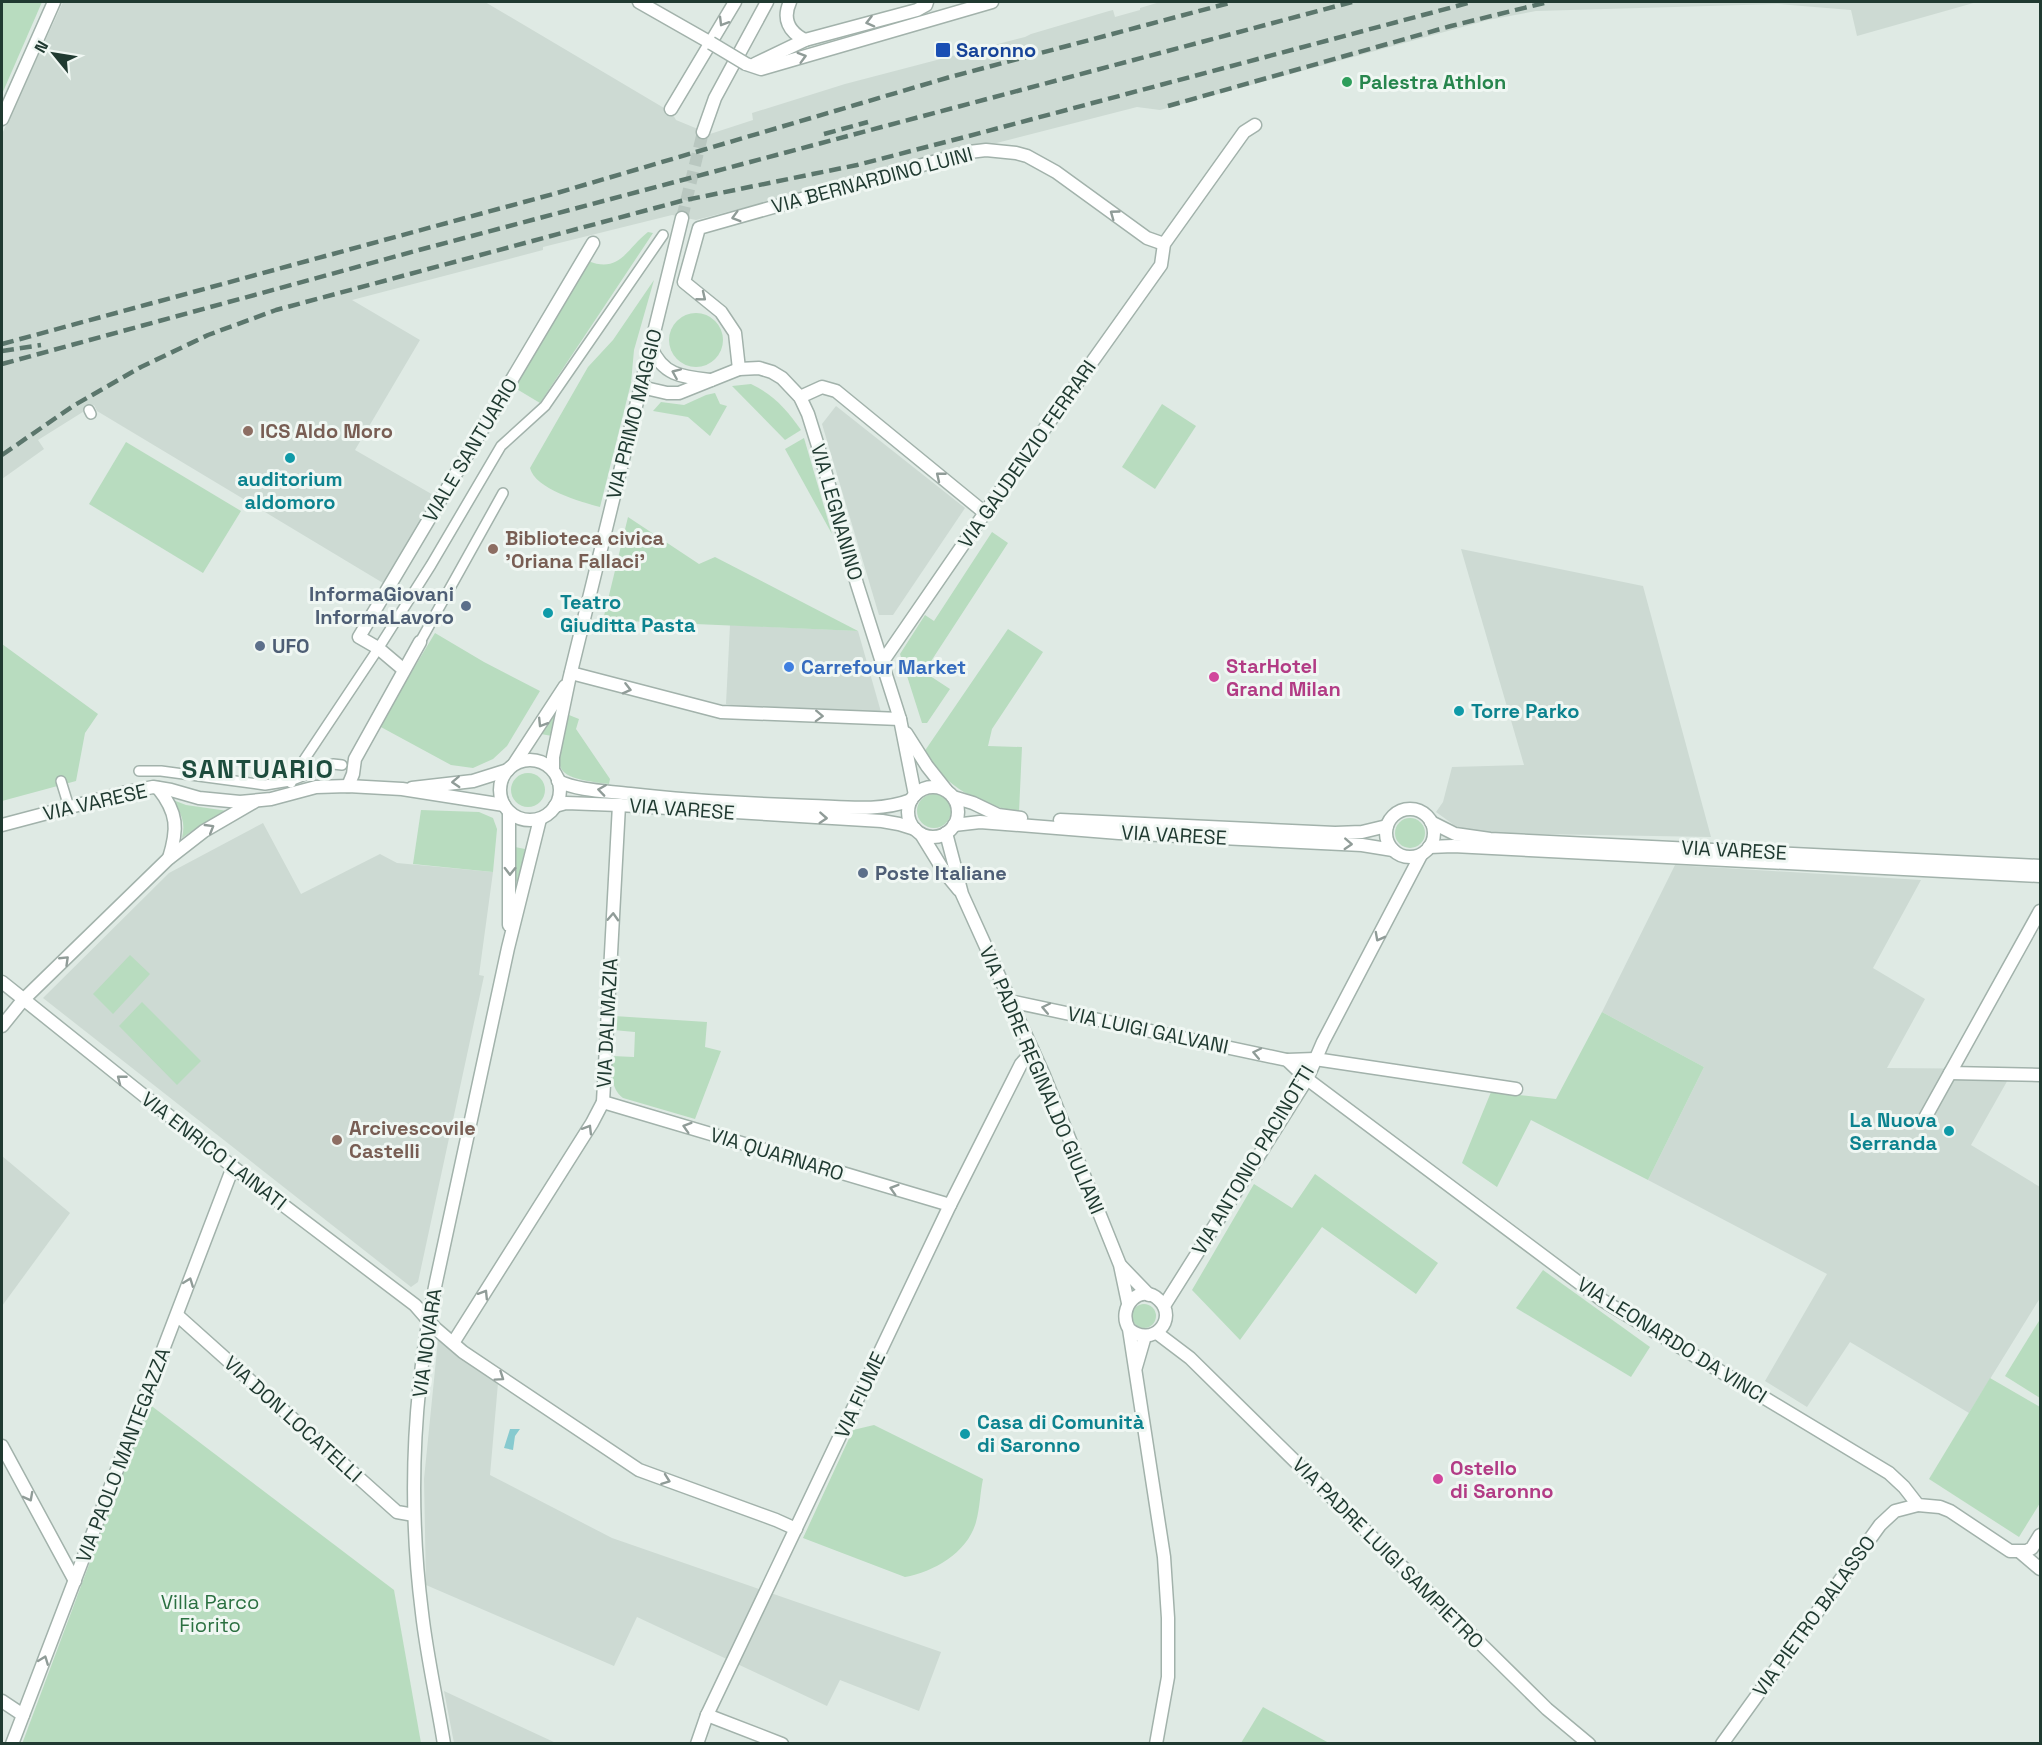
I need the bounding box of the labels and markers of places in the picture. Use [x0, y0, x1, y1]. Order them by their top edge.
place label: Saronno [956, 37, 1036, 63]
marker: Saronno [934, 41, 952, 59]
place label: Palestra Athlon [1359, 69, 1506, 95]
marker: Palestra Athlon [1340, 75, 1354, 89]
place label: ICS Aldo Moro [260, 418, 393, 444]
marker: ICS Aldo Moro [241, 424, 255, 438]
marker: auditorium aldomoro [283, 451, 297, 465]
place label: auditorium aldomoro [237, 466, 343, 515]
place label: Biblioteca civica 'Oriana Fallaci' [505, 525, 665, 574]
marker: Biblioteca civica 'Oriana Fallaci' [486, 542, 500, 556]
place label: InformaGiovani InformaLavoro [309, 581, 454, 630]
place label: Teatro Giuditta Pasta [560, 589, 696, 638]
marker: InformaGiovani InformaLavoro [459, 599, 473, 613]
marker: Teatro Giuditta Pasta [541, 606, 555, 620]
place label: UFO [272, 633, 310, 659]
marker: UFO [253, 639, 267, 653]
place label: StarHotel Grand Milan [1226, 653, 1341, 702]
place label: Carrefour Market [801, 654, 966, 680]
marker: Carrefour Market [782, 660, 796, 674]
marker: StarHotel Grand Milan [1207, 670, 1221, 684]
place label: Torre Parko [1471, 698, 1580, 724]
marker: Torre Parko [1452, 704, 1466, 718]
place label: Poste Italiane [875, 860, 1007, 886]
marker: Poste Italiane [856, 866, 870, 880]
place label: La Nuova Serranda [1850, 1107, 1937, 1156]
place label: Arcivescovile Castelli [349, 1115, 476, 1164]
marker: La Nuova Serranda [1942, 1124, 1956, 1138]
marker: Arcivescovile Castelli [330, 1133, 344, 1147]
place label: Casa di Comunità di Saronno [977, 1409, 1145, 1458]
marker: Casa di Comunità di Saronno [958, 1427, 972, 1441]
place label: Ostello di Saronno [1450, 1455, 1554, 1504]
marker: Ostello di Saronno [1431, 1472, 1445, 1486]

